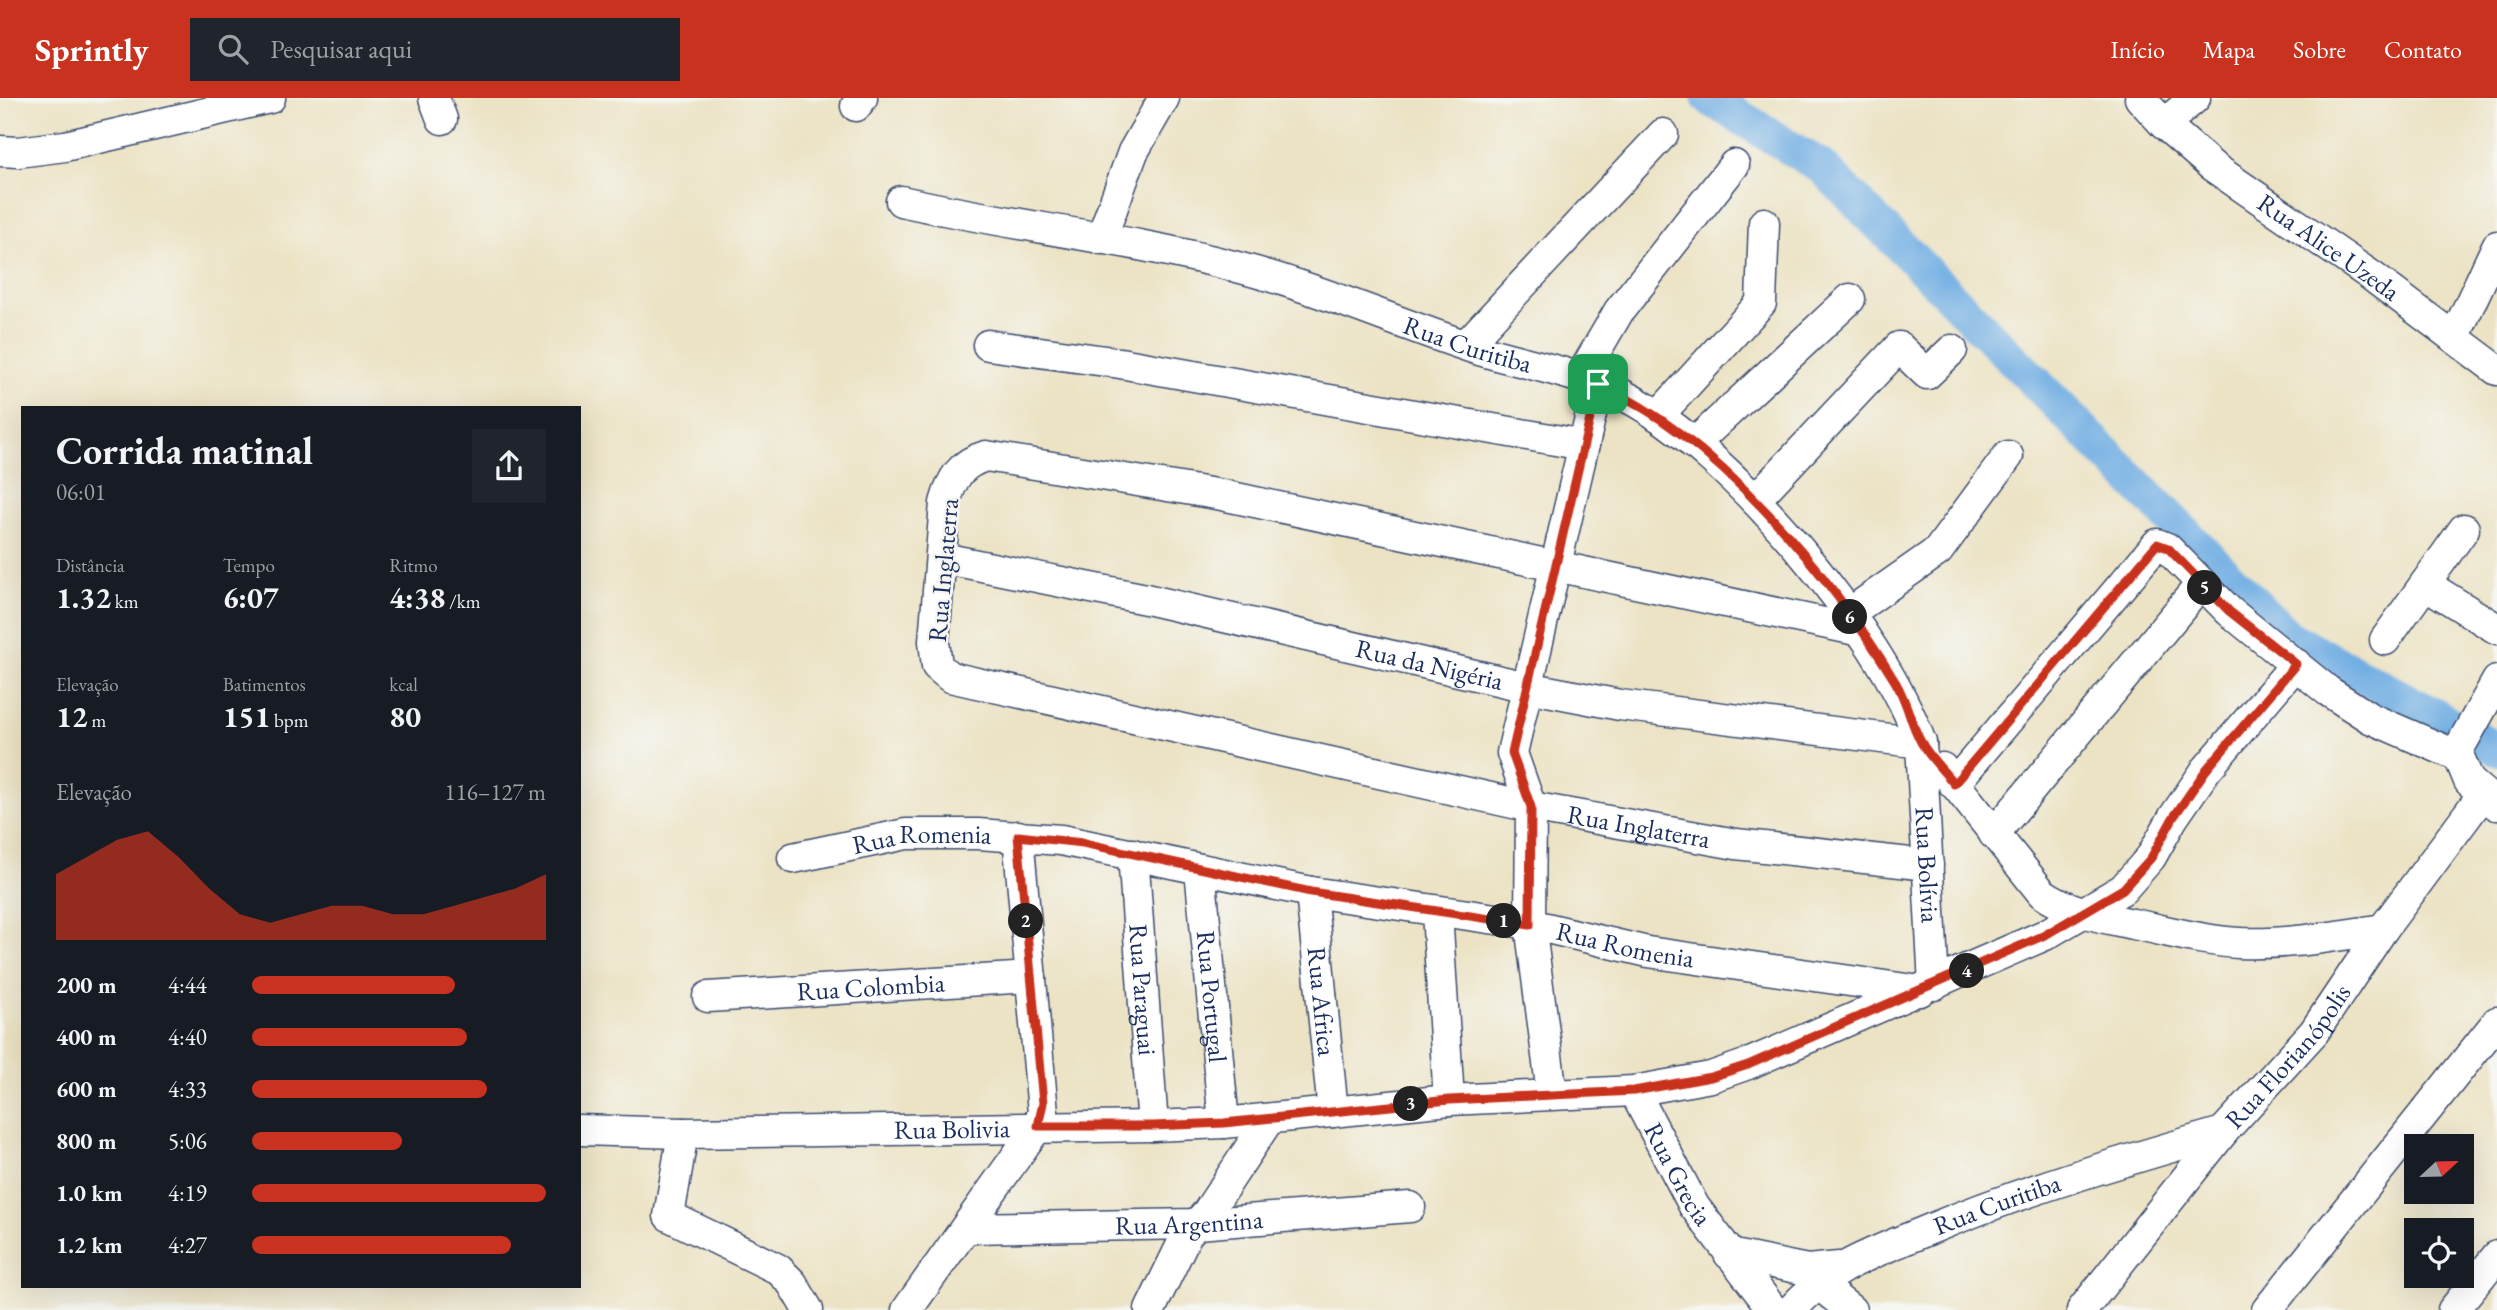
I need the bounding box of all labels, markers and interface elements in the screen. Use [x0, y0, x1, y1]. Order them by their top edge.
search box [190, 18, 680, 81]
text: Sprintly [35, 28, 148, 71]
icon: search [214, 30, 252, 68]
text: Pesquisar aqui [270, 32, 412, 66]
text: Início [2111, 34, 2165, 65]
text: Mapa [2203, 34, 2255, 65]
text: Sobre [2293, 34, 2346, 65]
text: Contato [2384, 34, 2462, 65]
street label: Rua Alice Uzeda [2251, 186, 2408, 309]
street label: Rua Curitiba [1399, 308, 1536, 381]
pin [1568, 354, 1628, 414]
icon: arrive [1579, 365, 1617, 403]
text: Corrida matinal [56, 426, 313, 475]
button: share [472, 429, 546, 503]
text: 06:01 [56, 477, 106, 507]
street label: Rua Inglaterra [920, 496, 966, 643]
text: Distância [56, 553, 125, 578]
text: Tempo [223, 553, 275, 578]
text: Ritmo [389, 553, 438, 578]
pin: 5 [2188, 570, 2222, 606]
text: 5 [2199, 575, 2210, 600]
text: 1.32 [56, 578, 111, 617]
text: 6:07 [223, 578, 279, 617]
text: 4:38 [389, 578, 445, 617]
text: km [111, 589, 139, 614]
text: /km [445, 589, 480, 614]
pin: 6 [1832, 600, 1868, 634]
text: 6 [1844, 604, 1855, 629]
street label: Rua da Nigéria [1352, 631, 1507, 698]
text: Elevação [56, 672, 119, 697]
text: Batimentos [223, 672, 306, 697]
text: kcal [389, 672, 418, 697]
text: 12 [56, 697, 88, 736]
text: 151 [223, 697, 270, 736]
text: 80 [389, 697, 421, 736]
text: m [88, 708, 106, 733]
text: bpm [270, 708, 309, 733]
text: Elevação [56, 777, 132, 807]
text: 116–127 m [445, 777, 546, 807]
street label: Rua Inglaterra [1565, 797, 1713, 856]
street label: Rua Bolívia [1907, 806, 1948, 925]
street label: Rua Romenia [849, 817, 993, 862]
pin: 2 [1009, 904, 1044, 938]
pin: 1 [1486, 904, 1522, 938]
text: 2 [1020, 908, 1031, 933]
text: 1 [1498, 908, 1509, 933]
street label: Rua Romenia [1553, 914, 1697, 975]
street label: Rua Paraguai [1121, 923, 1165, 1057]
street label: Rua Portugal [1189, 929, 1235, 1064]
street label: Rua Africa [1300, 945, 1344, 1058]
pin: 4 [1950, 954, 1984, 988]
text: 4 [1961, 958, 1972, 983]
street label: Rua Colombia [796, 965, 946, 1008]
text: 200 m [56, 970, 117, 1000]
text: 4:44 [168, 970, 207, 1000]
street label: Rua Florianópolis [2217, 977, 2358, 1136]
text: 400 m [56, 1022, 117, 1052]
text: 4:40 [168, 1022, 207, 1052]
text: 600 m [56, 1074, 117, 1104]
text: 4:33 [168, 1074, 207, 1104]
pin: 3 [1394, 1086, 1428, 1122]
text: 3 [1405, 1091, 1416, 1116]
street label: Rua Bolivia [894, 1111, 1011, 1147]
street label: Rua Grecia [1636, 1117, 1720, 1233]
text: 800 m [56, 1126, 117, 1156]
text: 5:06 [168, 1126, 207, 1156]
north arrow [2404, 1134, 2474, 1204]
map controls [2404, 1134, 2474, 1288]
street label: Rua Curitiba [1928, 1165, 2065, 1243]
text: 1.0 km [56, 1178, 123, 1208]
text: 4:19 [168, 1178, 207, 1208]
street label: Rua Argentina [1115, 1202, 1265, 1242]
button: locate [2404, 1218, 2474, 1288]
text: 1.2 km [56, 1230, 123, 1260]
text: 4:27 [168, 1230, 207, 1260]

